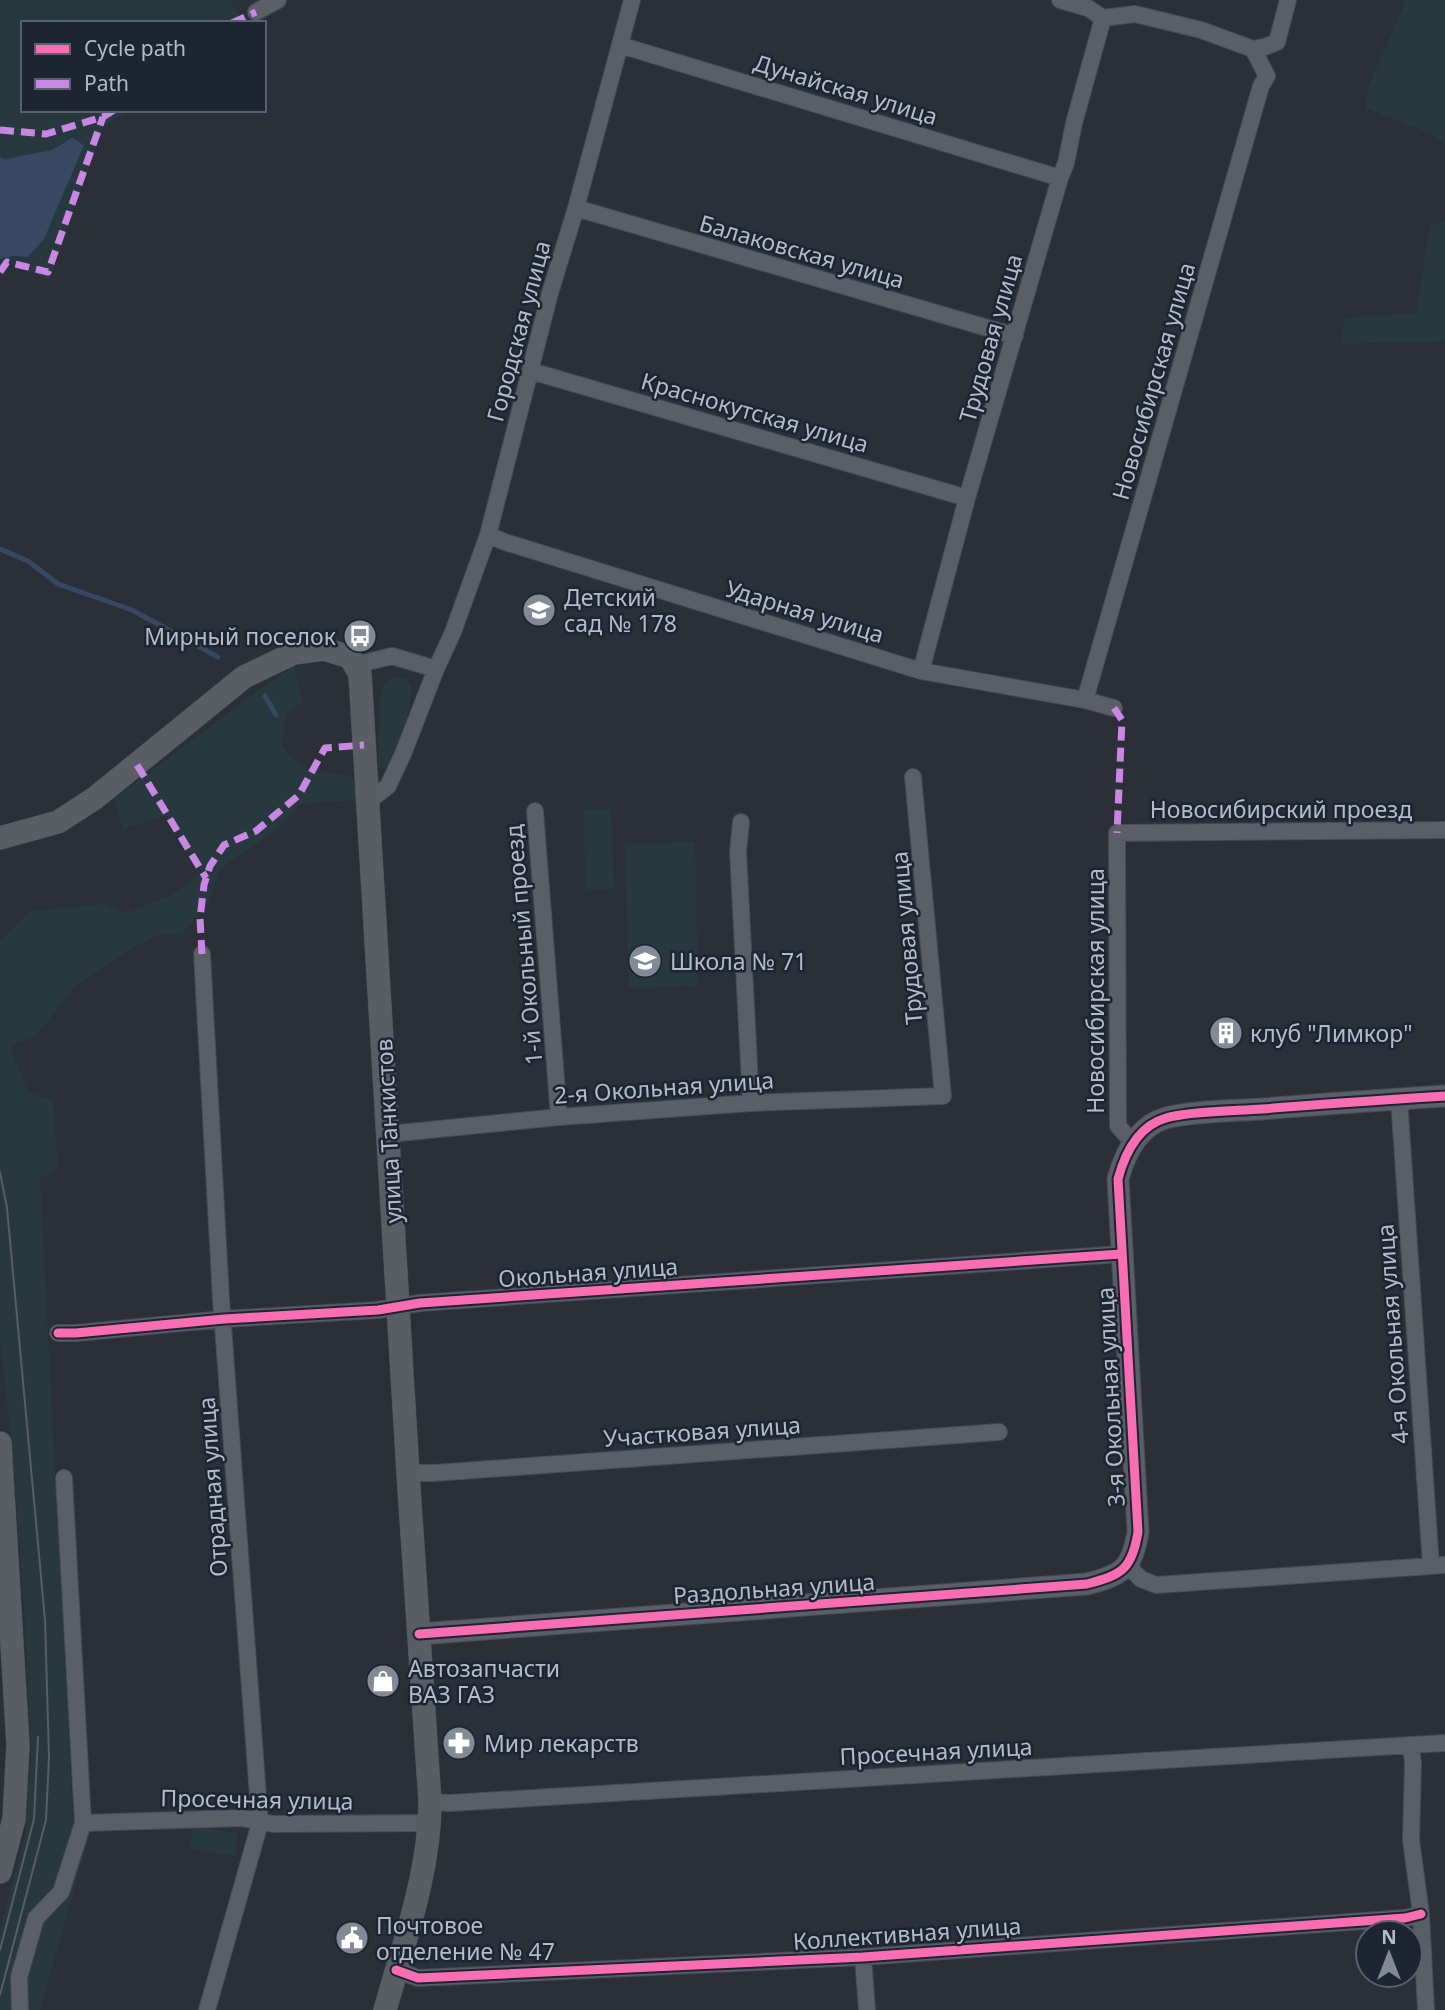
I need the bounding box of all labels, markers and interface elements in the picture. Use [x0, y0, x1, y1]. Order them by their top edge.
legend [21, 21, 266, 112]
text: Cycle path [84, 34, 186, 62]
street label: Дунайская улица [750, 46, 942, 132]
text: Path [84, 69, 129, 97]
street label: Балаковская улица [696, 206, 908, 296]
street label: Городская улица [478, 237, 558, 425]
street label: Трудовая улица [951, 250, 1029, 426]
street label: Новосибирская улица [1104, 259, 1202, 503]
street label: Краснокутская улица [638, 364, 872, 460]
street label: Ударная улица [722, 572, 888, 650]
place label: Детский сад № 178 [564, 581, 677, 639]
school or university icon: Детский сад № 178 [520, 591, 558, 629]
bus stop icon: Мирный поселок [341, 617, 379, 655]
place label: Мирный поселок [144, 620, 337, 652]
street label: Новосибирский проезд [1150, 793, 1412, 825]
street label: 1-й Окольный проезд [497, 824, 549, 1066]
street label: Трудовая улица [882, 850, 930, 1026]
street label: Новосибирская улица [1079, 868, 1111, 1114]
school or university icon: Школа № 71 [626, 942, 664, 980]
place label: Школа № 71 [670, 945, 807, 977]
building icon: клуб "Лимкор" [1207, 1014, 1245, 1052]
place label: клуб "Лимкор" [1250, 1017, 1413, 1049]
street label: улица Танкистов [367, 1038, 409, 1224]
street label: 2-я Окольная улица [553, 1063, 775, 1111]
street label: 4-я Окольная улица [1368, 1223, 1416, 1445]
street label: Окольная улица [497, 1250, 679, 1294]
street label: 3-я Окольная улица [1088, 1286, 1132, 1508]
street label: Отрадная улица [190, 1396, 234, 1578]
street label: Участковая улица [602, 1408, 802, 1454]
street label: Раздольная улица [672, 1565, 876, 1611]
place label: Автозапчасти ВАЗ ГАЗ [408, 1652, 560, 1710]
shop icon: Автозапчасти ВАЗ ГАЗ [364, 1662, 402, 1700]
pharmacy icon: Мир лекарств [440, 1724, 478, 1762]
place label: Мир лекарств [484, 1727, 639, 1759]
street label: Просечная улица [839, 1730, 1033, 1772]
street label: Просечная улица [160, 1781, 354, 1817]
place label: Почтовое отделение № 47 [376, 1909, 555, 1967]
street label: Коллективная улица [792, 1909, 1022, 1957]
public building icon: Почтовое отделение № 47 [333, 1919, 371, 1957]
north arrow [1354, 1919, 1424, 1989]
text: N [1381, 1924, 1397, 1950]

